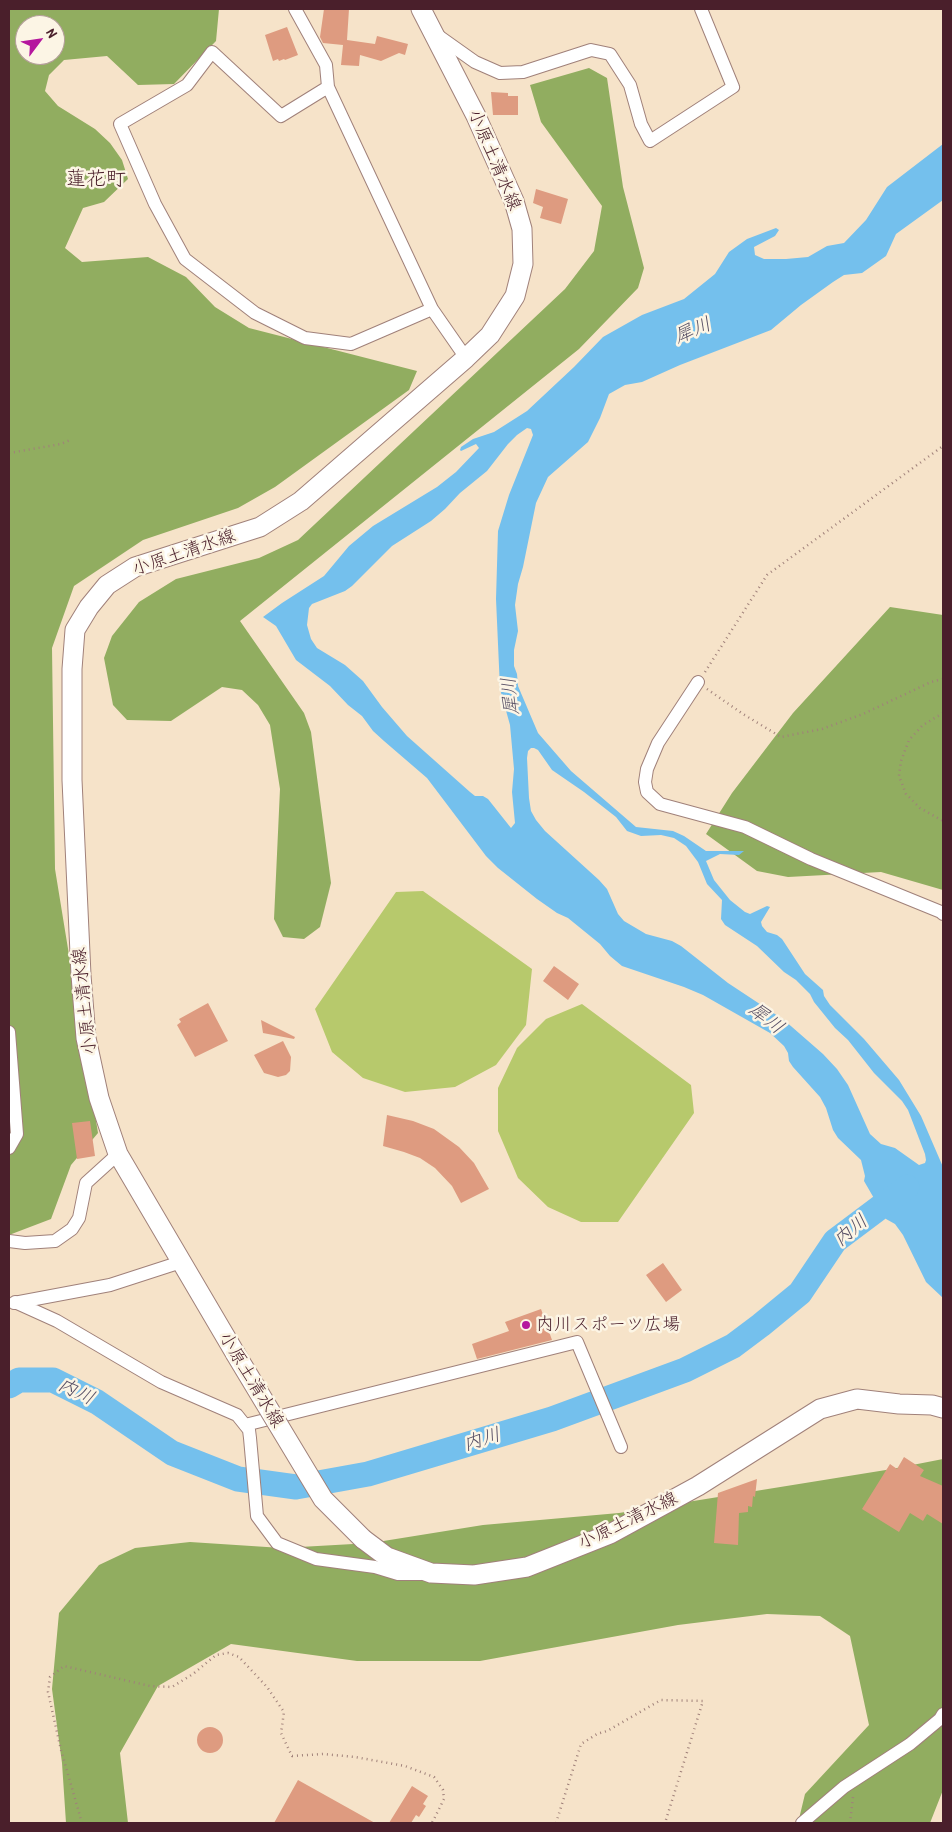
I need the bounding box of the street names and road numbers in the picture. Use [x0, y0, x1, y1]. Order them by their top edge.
street label: 小原土清水線 [463, 106, 525, 214]
street label: 小原土清水線 [129, 525, 239, 581]
street label: 小原土清水線 [69, 946, 101, 1056]
street label: 小原土清水線 [214, 1328, 288, 1432]
street label: 小原土清水線 [575, 1488, 681, 1554]

